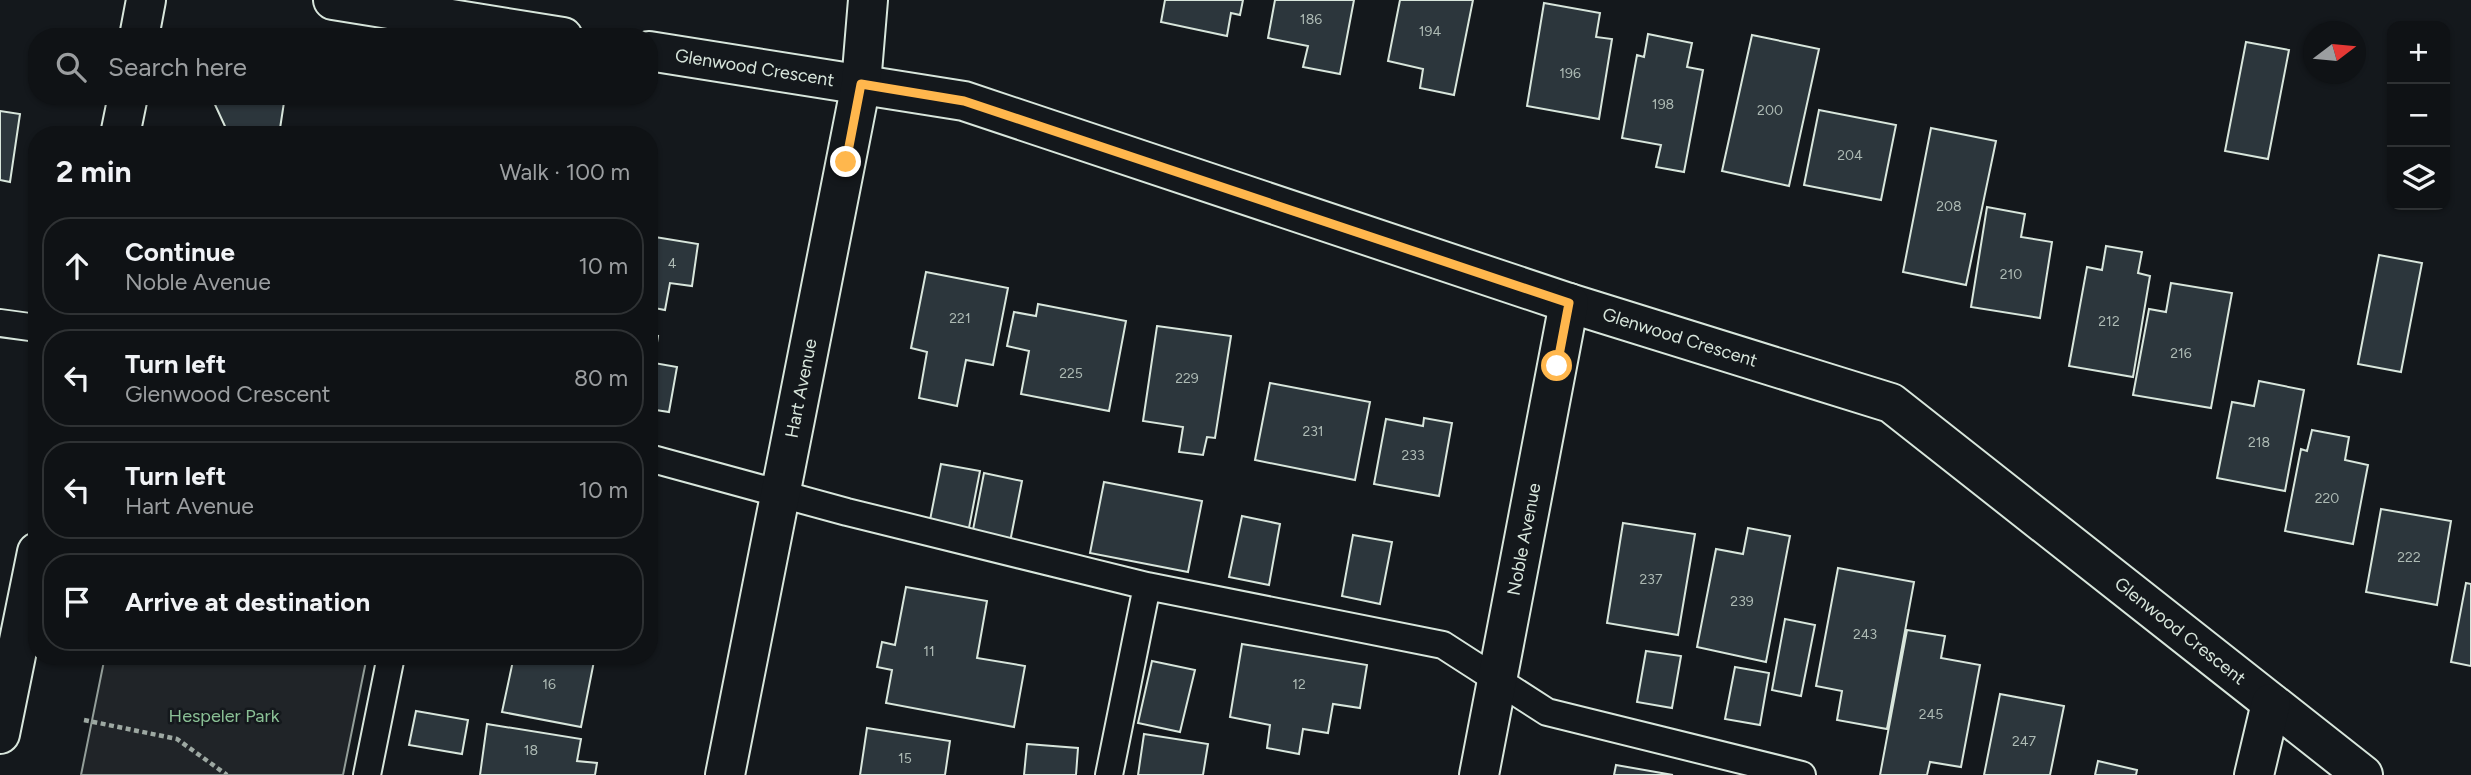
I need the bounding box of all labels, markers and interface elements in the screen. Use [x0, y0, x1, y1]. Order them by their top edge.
house number: 186 [1300, 11, 1322, 28]
north arrow [2303, 21, 2366, 84]
map controls [2387, 21, 2450, 210]
button: + [2387, 21, 2450, 84]
house number: 194 [1419, 23, 1442, 40]
search box [28, 28, 658, 105]
street label: Glenwood Crescent [673, 44, 836, 91]
icon: search [52, 48, 90, 86]
text: Search here [108, 51, 247, 83]
house number: 196 [1559, 65, 1581, 82]
button: − [2387, 84, 2450, 147]
house number: 198 [1652, 96, 1674, 113]
house number: 200 [1757, 102, 1783, 119]
route end [830, 146, 861, 177]
house number: 204 [1837, 147, 1863, 164]
button: layers [2387, 147, 2450, 210]
text: 2 min [56, 153, 132, 190]
text: Walk · 100 m [499, 158, 630, 186]
house number: 208 [1936, 198, 1962, 215]
text: Continue [125, 236, 235, 268]
icon: ahead [58, 247, 96, 285]
text: 10 m [579, 252, 628, 280]
house number: 4 [668, 255, 677, 272]
house number: 210 [2000, 266, 2022, 283]
text: Noble Avenue [125, 268, 271, 296]
street label: Glenwood Crescent [1600, 303, 1760, 372]
house number: 221 [949, 310, 971, 327]
house number: 212 [2098, 313, 2120, 330]
street label: Hart Avenue [781, 337, 822, 440]
house number: 216 [2170, 345, 2192, 362]
text: Turn left [125, 348, 226, 380]
route start [1541, 350, 1572, 381]
icon: left [58, 359, 96, 397]
text: 80 m [574, 364, 628, 392]
house number: 225 [1059, 365, 1083, 382]
house number: 229 [1175, 370, 1199, 387]
text: Glenwood Crescent [125, 380, 331, 408]
house number: 231 [1302, 423, 1324, 440]
house number: 218 [2248, 434, 2270, 451]
house number: 233 [1401, 447, 1425, 464]
text: Turn left [125, 460, 226, 492]
icon: left [58, 471, 96, 509]
text: 10 m [579, 476, 628, 504]
street label: Noble Avenue [1502, 481, 1545, 597]
house number: 220 [2315, 490, 2339, 507]
text: Hart Avenue [125, 492, 254, 520]
house number: 222 [2397, 549, 2421, 566]
house number: 237 [1640, 571, 1663, 588]
street label: Glenwood Crescent [2110, 572, 2250, 689]
icon: arrive [58, 583, 96, 621]
text: Arrive at destination [125, 586, 370, 618]
house number: 239 [1730, 593, 1754, 610]
house number: 243 [1853, 626, 1877, 643]
house number: 11 [923, 643, 935, 660]
house number: 16 [542, 676, 556, 693]
house number: 12 [1292, 676, 1306, 693]
park label: Hespeler Park [169, 705, 280, 727]
house number: 245 [1919, 706, 1943, 723]
house number: 247 [2012, 733, 2036, 750]
house number: 18 [524, 742, 538, 759]
house number: 15 [898, 750, 912, 767]

